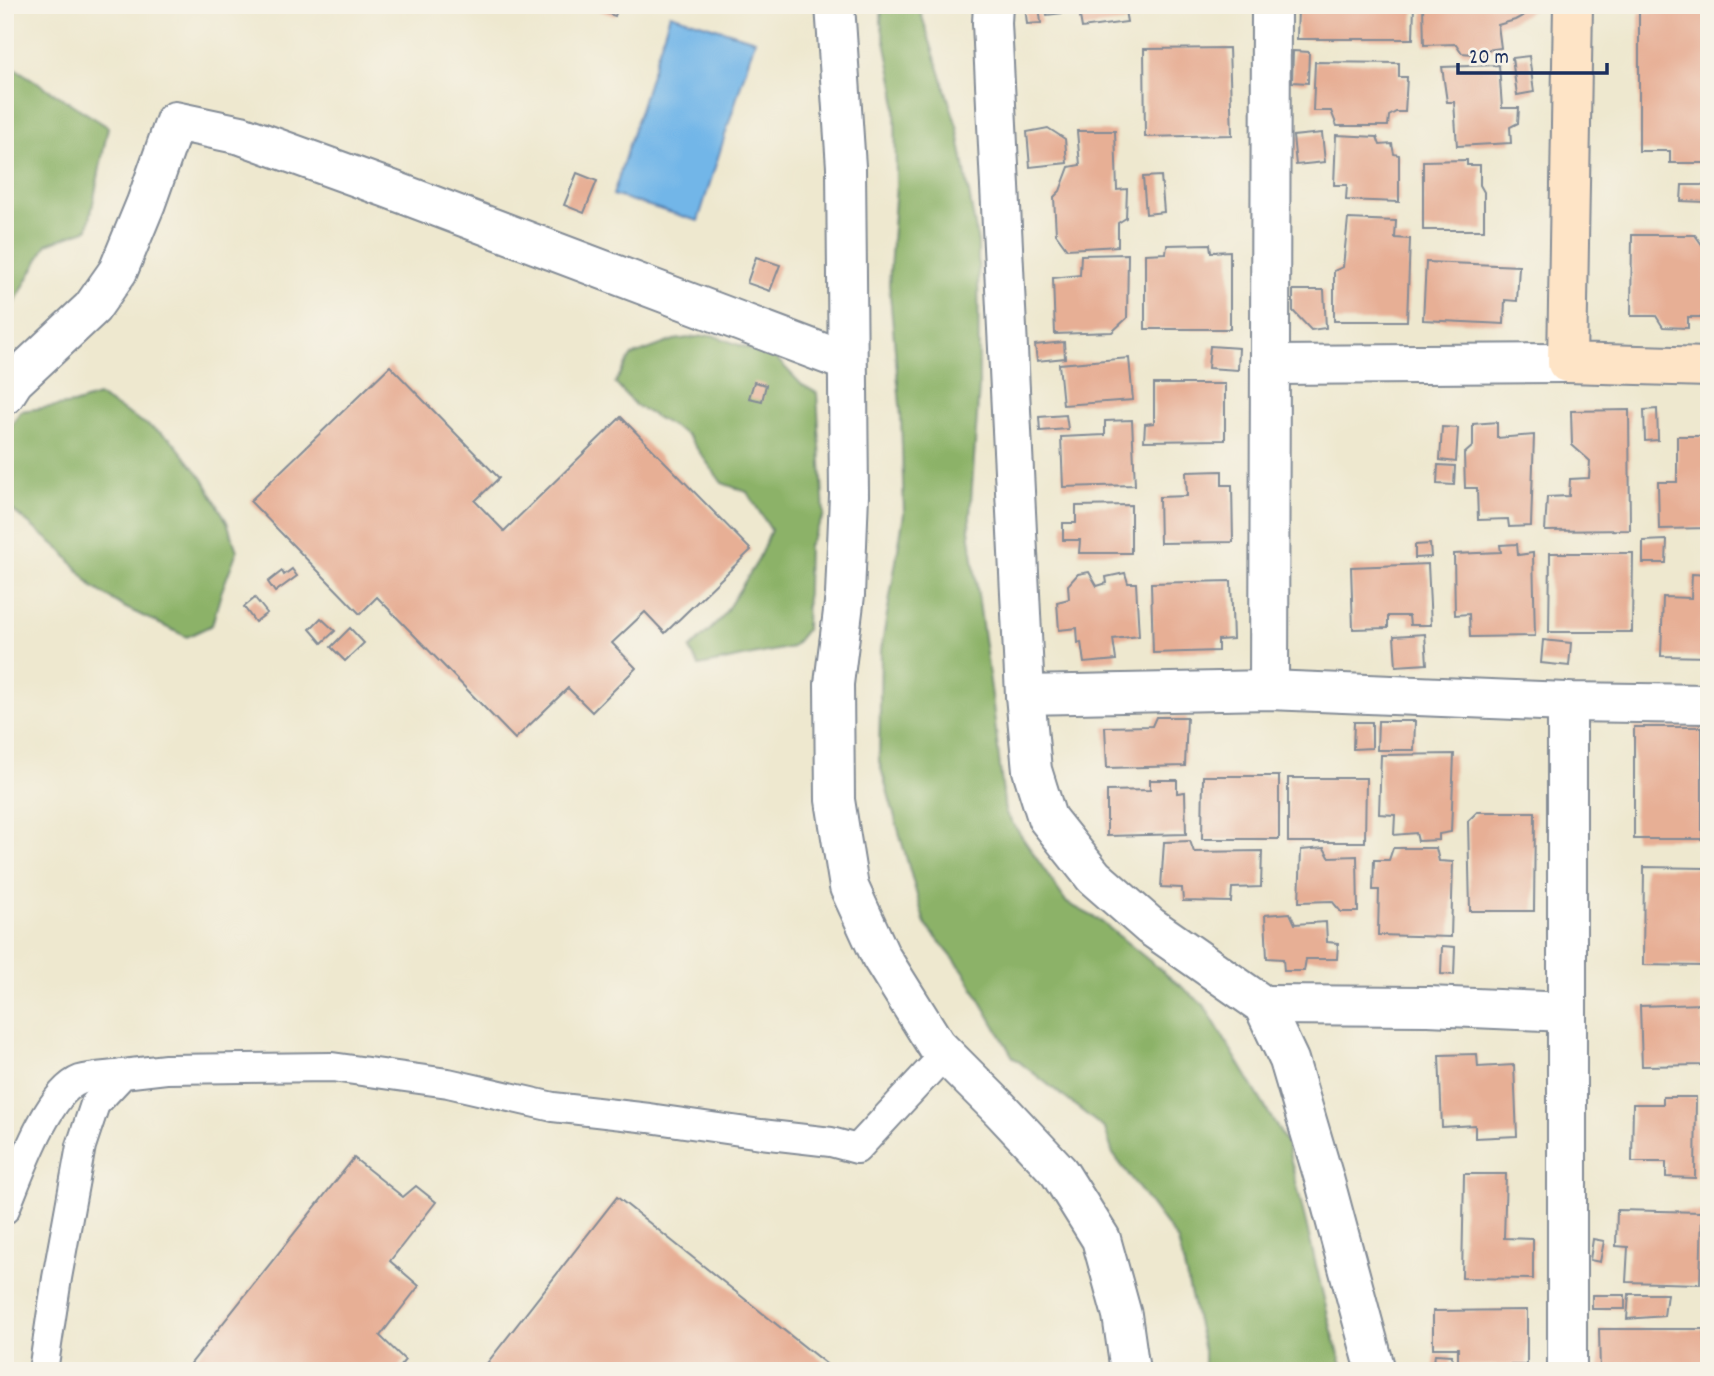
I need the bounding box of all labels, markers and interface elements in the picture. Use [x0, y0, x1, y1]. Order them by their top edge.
scale bar [1458, 32, 1607, 76]
text: 20 m [1469, 44, 1509, 74]

